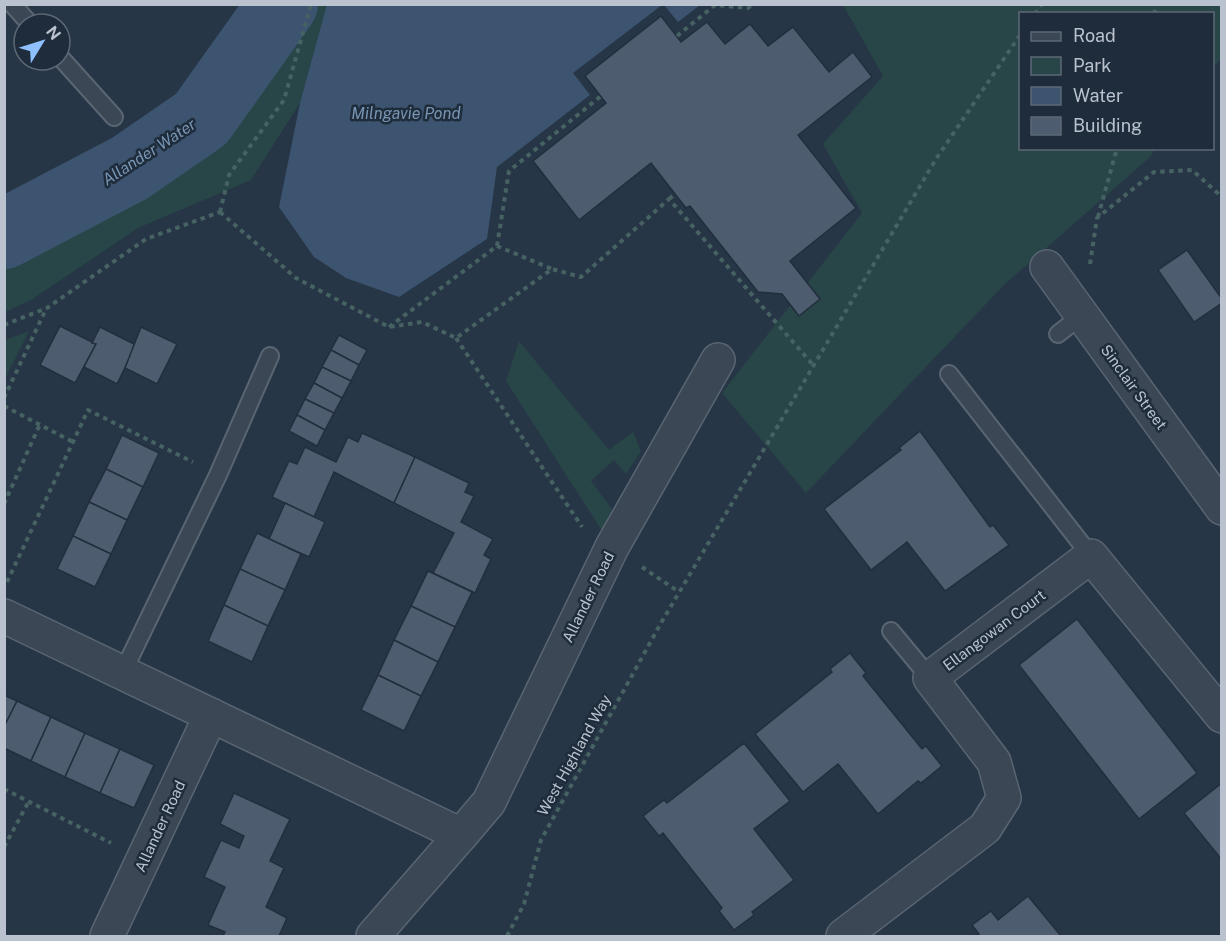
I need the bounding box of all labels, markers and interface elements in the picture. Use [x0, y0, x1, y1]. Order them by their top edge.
north arrow [12, 12, 72, 72]
legend [1019, 12, 1214, 150]
text: N [42, 22, 65, 44]
text: Road [1073, 25, 1116, 46]
text: Park [1073, 55, 1111, 76]
text: Water [1073, 85, 1123, 106]
water label: Milngavie Pond [351, 104, 461, 123]
water label: Allander Water [99, 114, 200, 189]
text: Building [1073, 115, 1142, 136]
street label: Sinclair Street [1098, 341, 1171, 433]
street label: Allander Road [559, 549, 617, 645]
street label: Ellangowan Court [940, 586, 1049, 674]
street label: West Highland Way [534, 692, 614, 818]
street label: Allander Road [131, 778, 189, 874]

